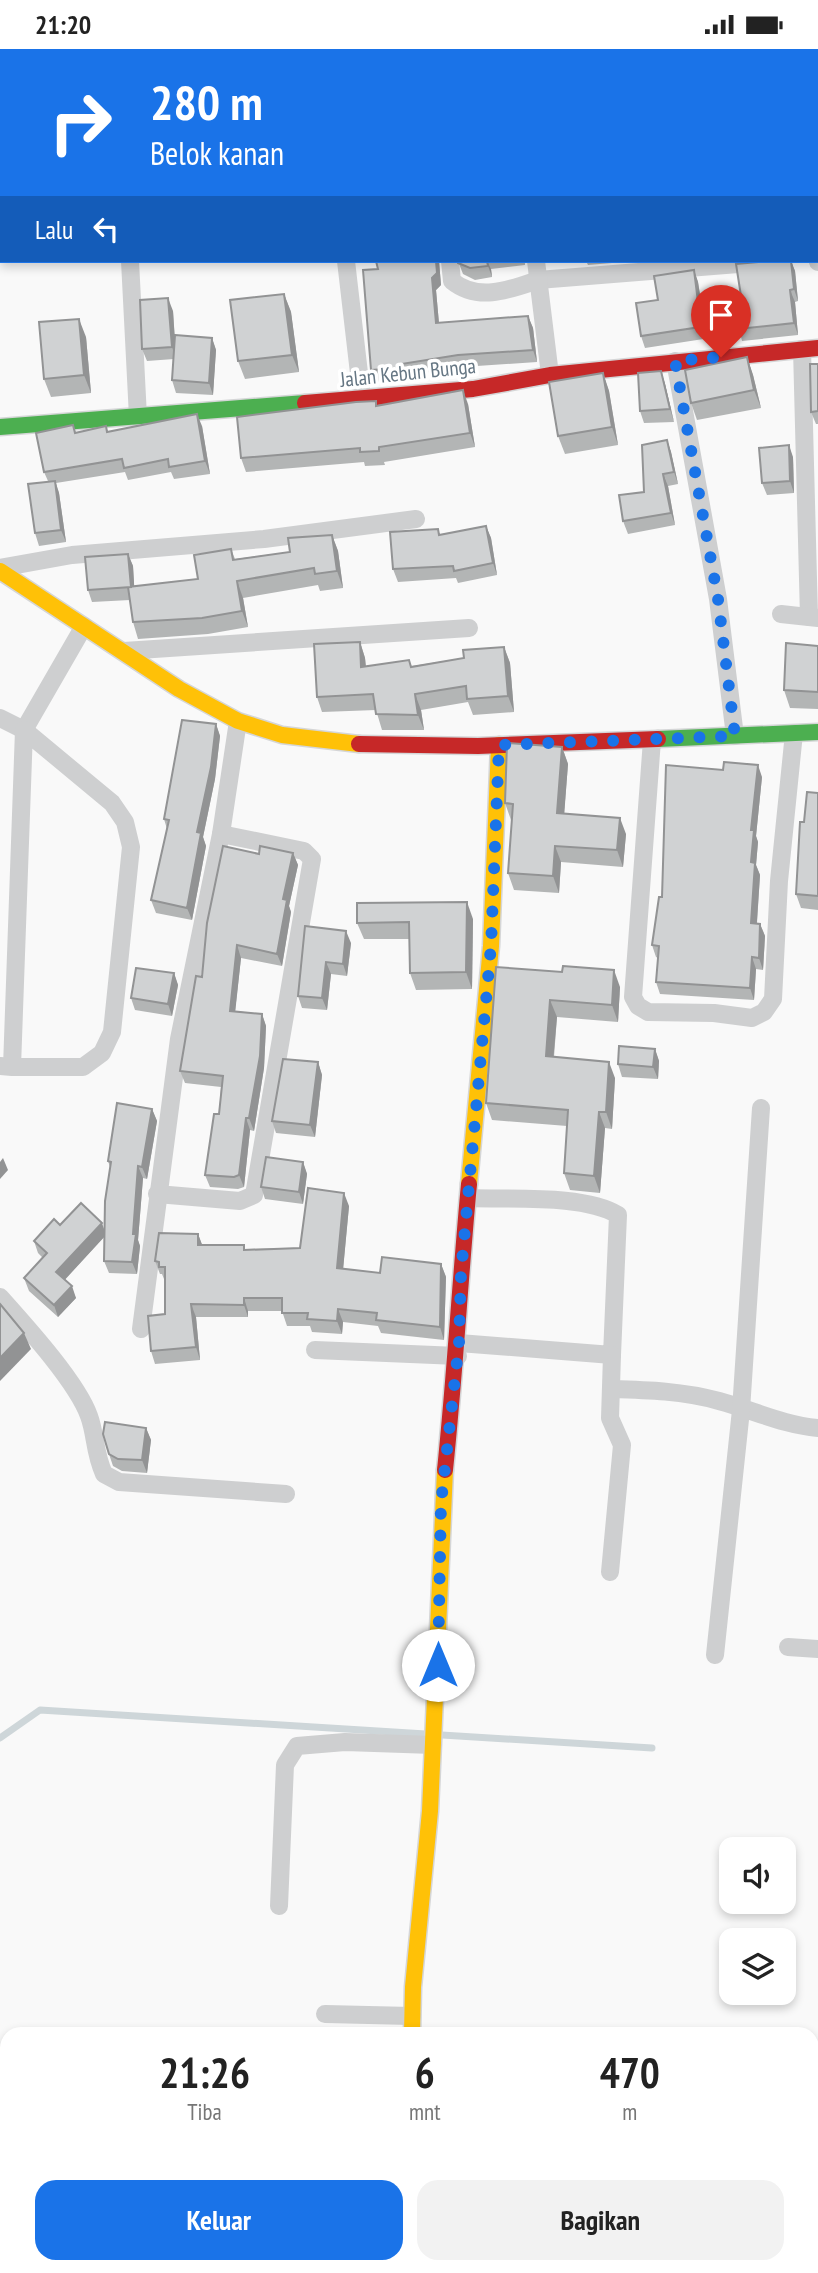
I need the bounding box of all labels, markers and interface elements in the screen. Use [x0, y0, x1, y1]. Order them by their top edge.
text: 21:20 [35, 8, 91, 41]
text: 280 m [150, 70, 263, 134]
icon: right [35, 77, 126, 168]
text: Belok kanan [150, 132, 284, 174]
icon: left [87, 210, 125, 248]
text: Lalu [35, 213, 73, 246]
pin [691, 285, 751, 357]
icon: arrive [702, 296, 740, 334]
street label: Jalan Kebun Bunga [338, 352, 477, 393]
position arrow [401, 1628, 475, 1702]
map controls [719, 1837, 796, 2005]
button: sound [719, 1837, 796, 1914]
button: layers [719, 1928, 796, 2005]
text: 21:26 [159, 2045, 250, 2100]
text: 6 [415, 2045, 435, 2100]
text: 470 [600, 2045, 660, 2100]
text: Tiba [187, 2097, 222, 2126]
text: mnt [409, 2097, 441, 2126]
text: m [622, 2097, 637, 2126]
button: Keluar [35, 2180, 403, 2260]
button: Bagikan [417, 2180, 784, 2260]

